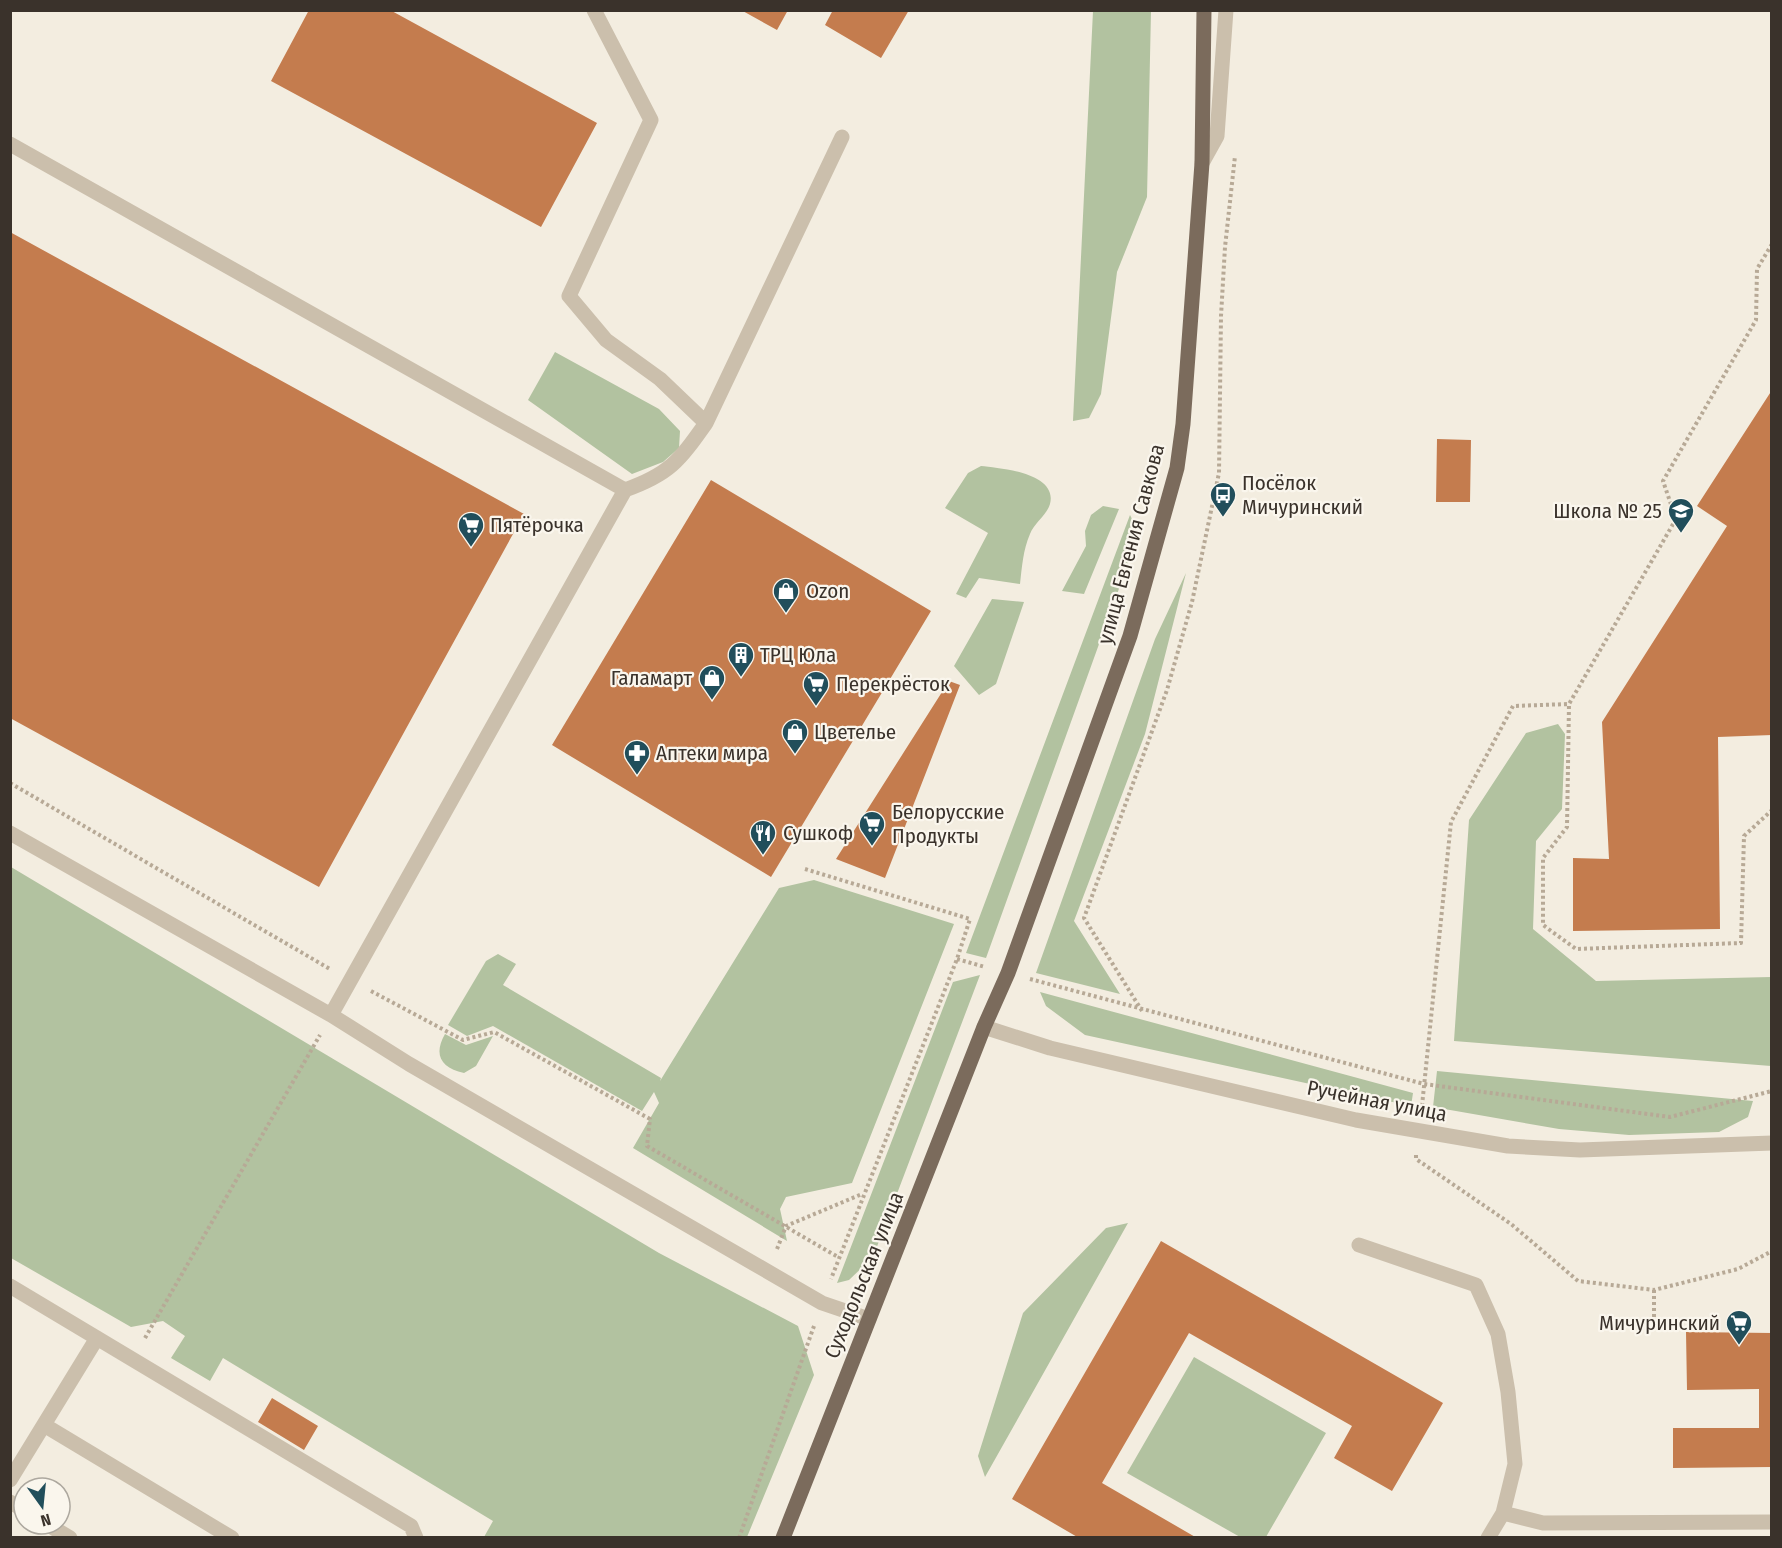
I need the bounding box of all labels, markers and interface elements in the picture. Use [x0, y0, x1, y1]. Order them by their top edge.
street label: улица Евгения Савкова [1092, 441, 1170, 647]
place label: Посёлок Мичуринский [1242, 470, 1363, 520]
bus stop icon: Посёлок Мичуринский [1208, 480, 1238, 518]
school or university icon: Школа № 25 [1666, 496, 1696, 534]
place label: Школа № 25 [1553, 498, 1662, 524]
supermarket icon: Пятёрочка [456, 510, 486, 548]
place label: Пятёрочка [490, 512, 584, 538]
shop icon: Ozon [771, 576, 801, 614]
place label: Ozon [806, 578, 849, 604]
building icon: ТРЦ Юла [726, 640, 756, 678]
place label: ТРЦ Юла [760, 642, 836, 668]
shop icon: Галамарт [697, 663, 727, 701]
place label: Галамарт [611, 665, 692, 691]
supermarket icon: Перекрёсток [801, 669, 831, 707]
place label: Перекрёсток [836, 671, 950, 697]
shop icon: Цветелье [780, 717, 810, 755]
place label: Цветелье [814, 719, 896, 745]
pharmacy icon: Аптеки мира [622, 738, 652, 776]
place label: Аптеки мира [656, 740, 768, 766]
place label: Белорусские Продукты [892, 799, 1004, 849]
supermarket icon: Белорусские Продукты [857, 809, 887, 847]
restaurant icon: Сушкоф [748, 818, 778, 856]
place label: Сушкоф [783, 820, 853, 846]
street label: Ручейная улица [1305, 1075, 1449, 1127]
street label: Суходольская улица [819, 1188, 909, 1362]
supermarket icon: Мичуринский [1724, 1308, 1754, 1346]
place label: Мичуринский [1599, 1310, 1720, 1336]
north arrow [12, 1476, 72, 1536]
text: N [39, 1510, 53, 1530]

